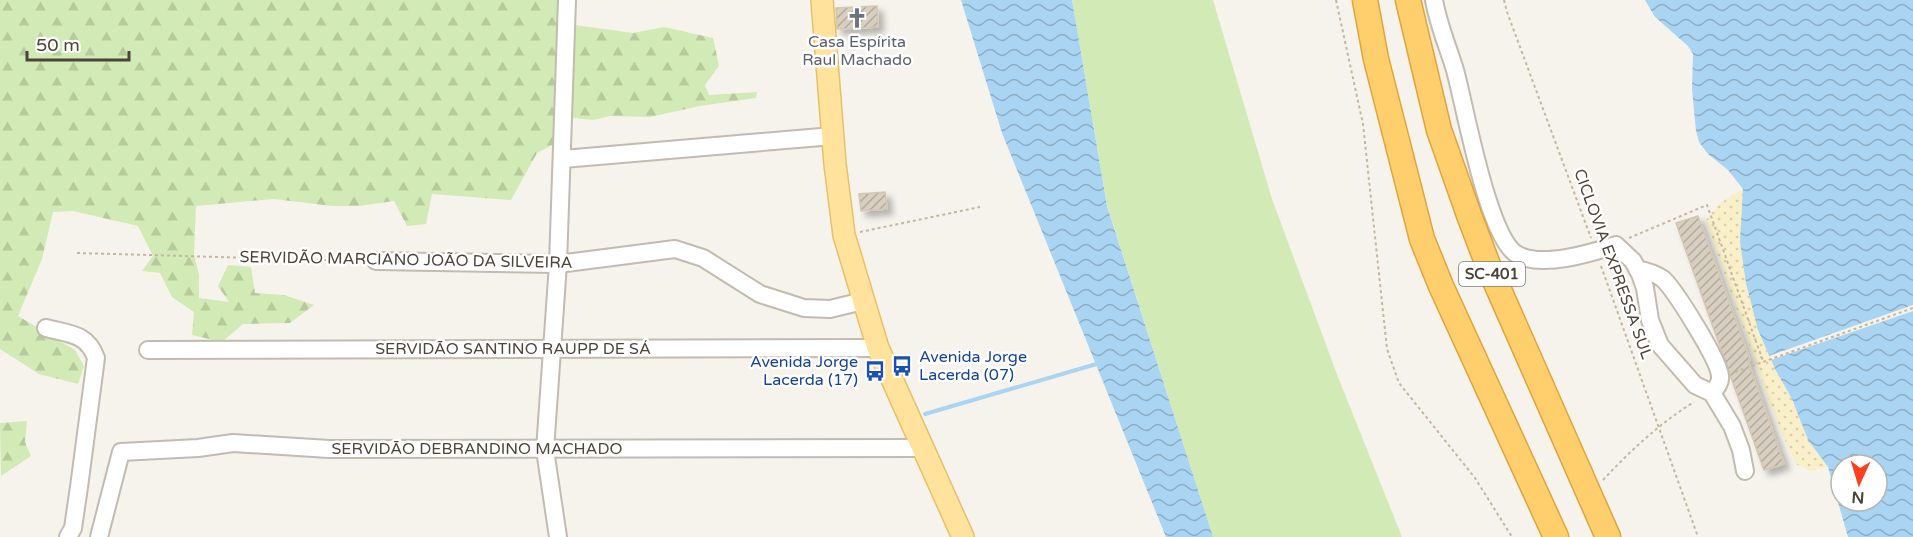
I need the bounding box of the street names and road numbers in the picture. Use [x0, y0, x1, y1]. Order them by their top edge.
street label: CICLOVIA EXPRESSA SUL [1569, 166, 1657, 362]
street label: SERVIDÃO MARCIANO JOÃO DA SILVEIRA [239, 247, 573, 273]
road number: SC-401 [1459, 262, 1525, 286]
street label: SERVIDÃO SANTINO RAUPP DE SÁ [375, 339, 651, 359]
street label: SERVIDÃO DEBRANDINO MACHADO [331, 439, 623, 459]

